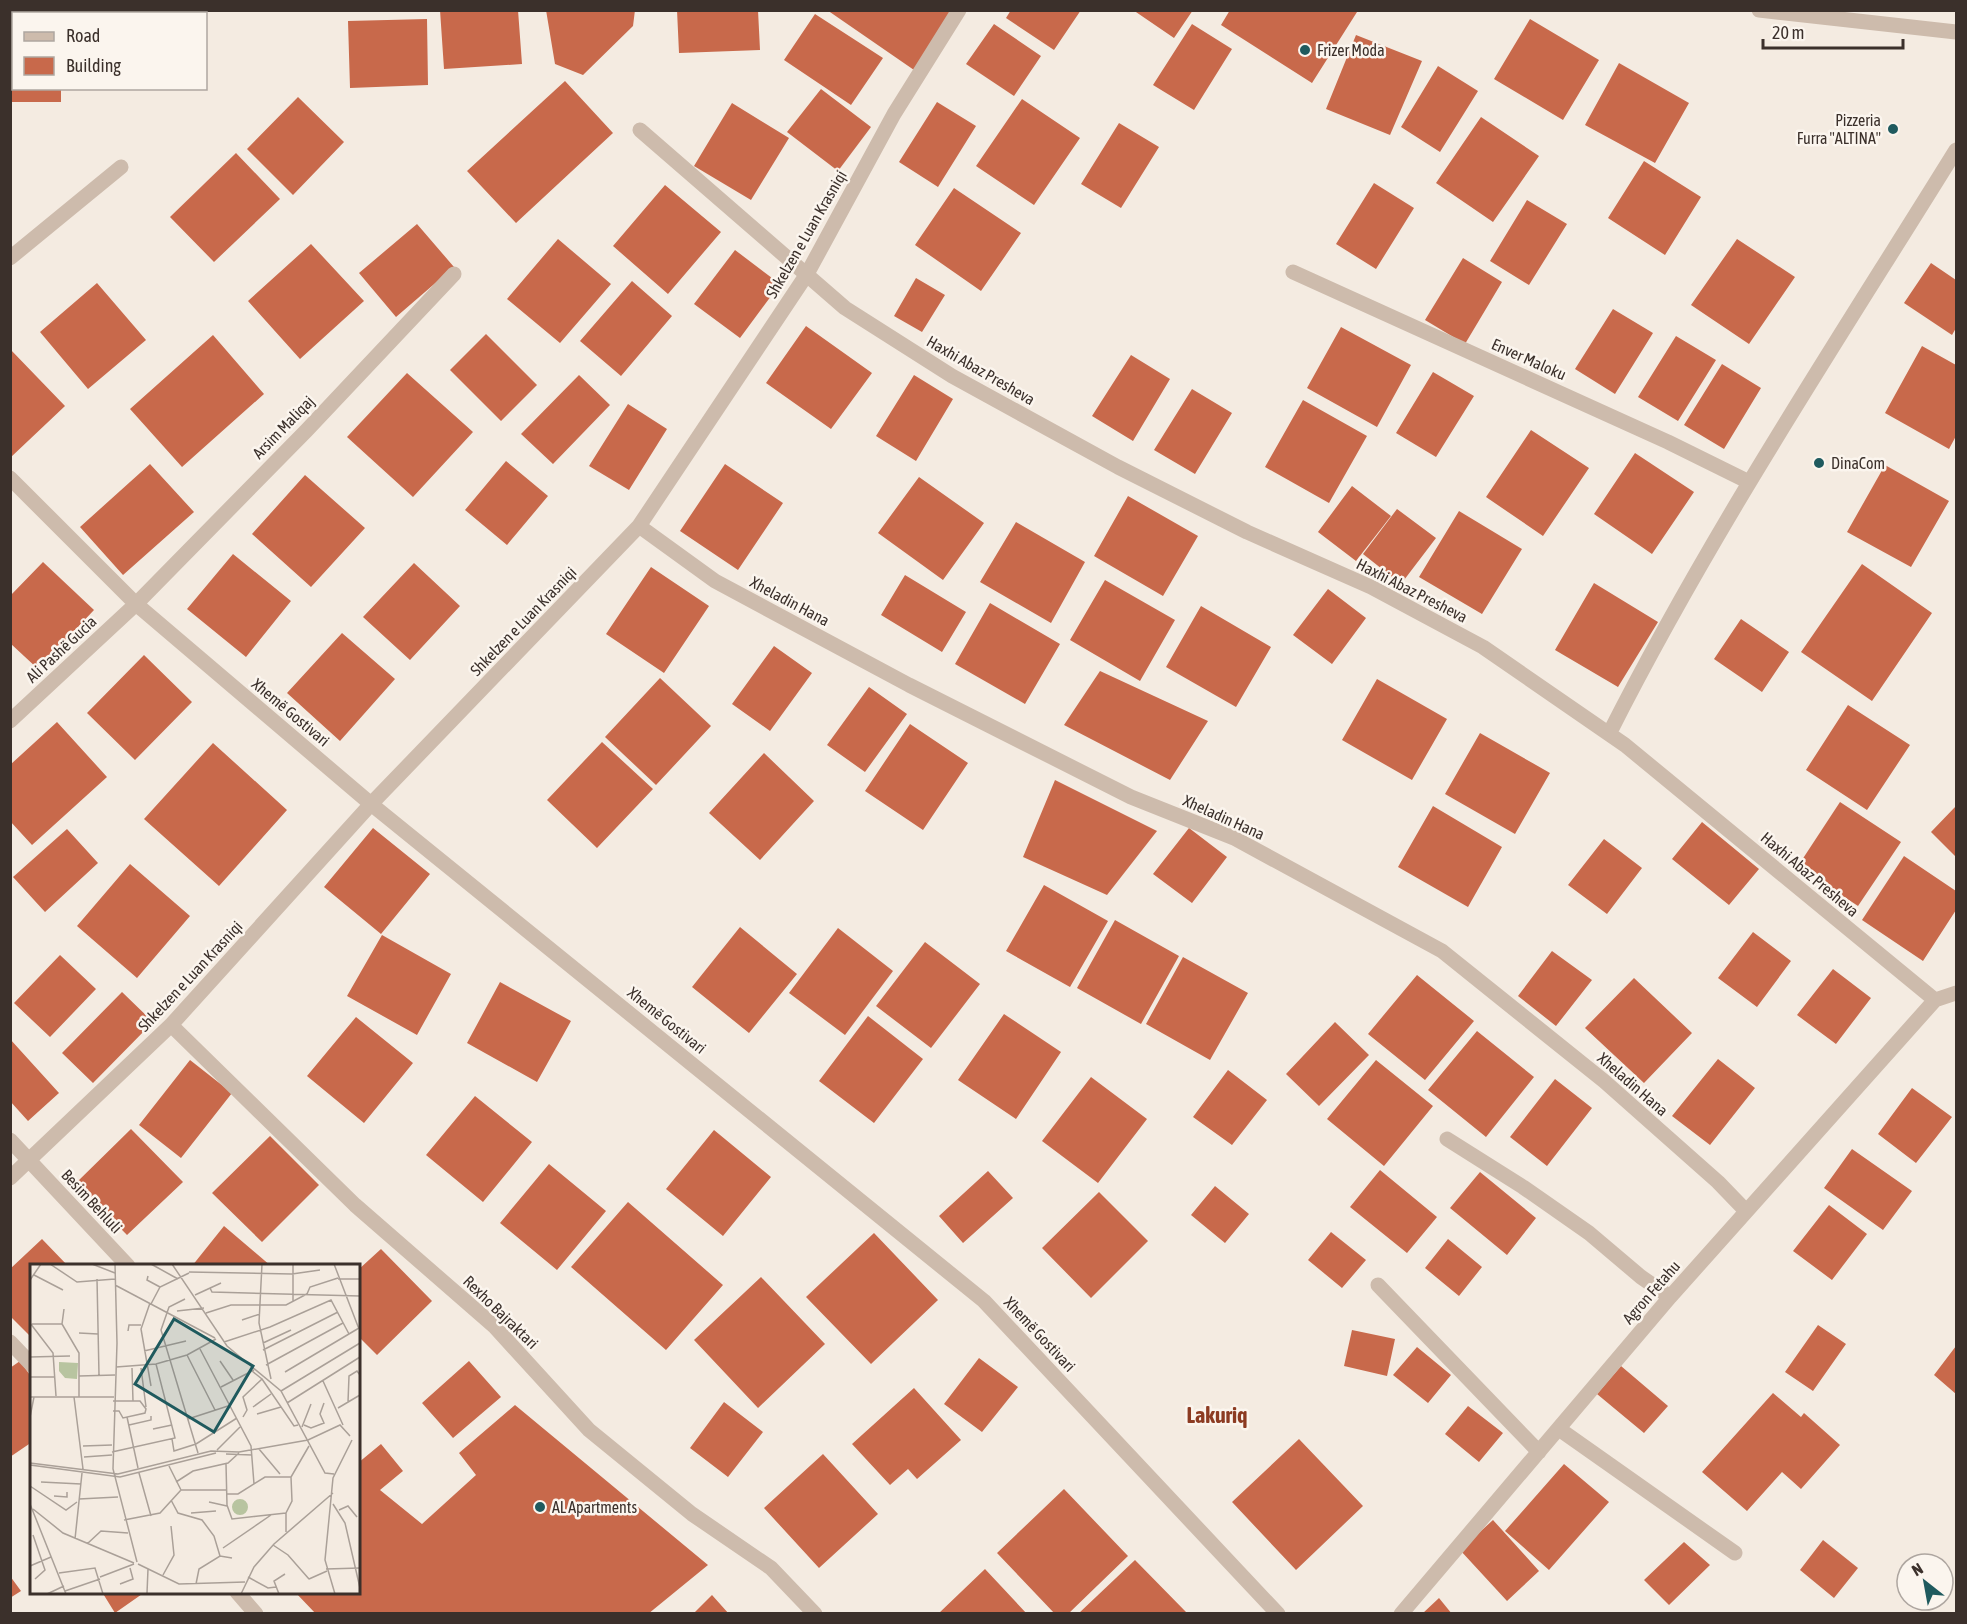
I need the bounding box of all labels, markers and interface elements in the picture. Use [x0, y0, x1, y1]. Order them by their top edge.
legend [12, 12, 207, 90]
scale bar [1763, 12, 1902, 50]
text: 20 m [1772, 22, 1804, 43]
text: Road [66, 25, 100, 46]
place label: Frizer Moda [1317, 41, 1385, 59]
marker: Frizer Moda [1298, 43, 1312, 57]
text: Building [66, 55, 121, 76]
place label: Pizzeria Furra "ALTINA" [1797, 111, 1881, 147]
marker: Pizzeria Furra "ALTINA" [1886, 122, 1900, 136]
street label: Shkelzen e Luan Krasniqi [762, 167, 851, 301]
street label: Haxhi Abaz Presheva [924, 332, 1038, 408]
street label: Enver Maloku [1489, 335, 1569, 383]
street label: Arsim Maliqaj [249, 392, 318, 463]
place label: DinaCom [1831, 454, 1885, 472]
marker: DinaCom [1812, 456, 1826, 470]
street label: Haxhi Abaz Presheva [1354, 554, 1470, 626]
street label: Shkelzen e Luan Krasniqi [466, 563, 580, 680]
street label: Xheladin Hana [747, 573, 833, 629]
street label: Ali Pashë Gucia [22, 612, 100, 686]
street label: Xhemë Gostivari [249, 674, 333, 750]
street label: Xheladin Hana [1181, 791, 1267, 843]
street label: Haxhi Abaz Presheva [1758, 828, 1862, 920]
street label: Shkelzen e Luan Krasniqi [134, 917, 247, 1036]
street label: Xhemë Gostivari [624, 983, 710, 1057]
street label: Xheladin Hana [1594, 1049, 1672, 1119]
street label: Besim Behluli [58, 1165, 126, 1237]
street label: Agron Fetahu [1619, 1257, 1684, 1328]
inset map [30, 1264, 360, 1594]
street label: Rexho Bajraktari [459, 1272, 542, 1353]
street label: Xhemë Gostivari [1001, 1293, 1079, 1375]
district label: Lakuriq [1186, 1402, 1248, 1428]
place label: AL Apartments [552, 1498, 637, 1517]
marker: AL Apartments [533, 1500, 547, 1514]
north arrow [1895, 1552, 1955, 1612]
text: N [1909, 1559, 1926, 1579]

